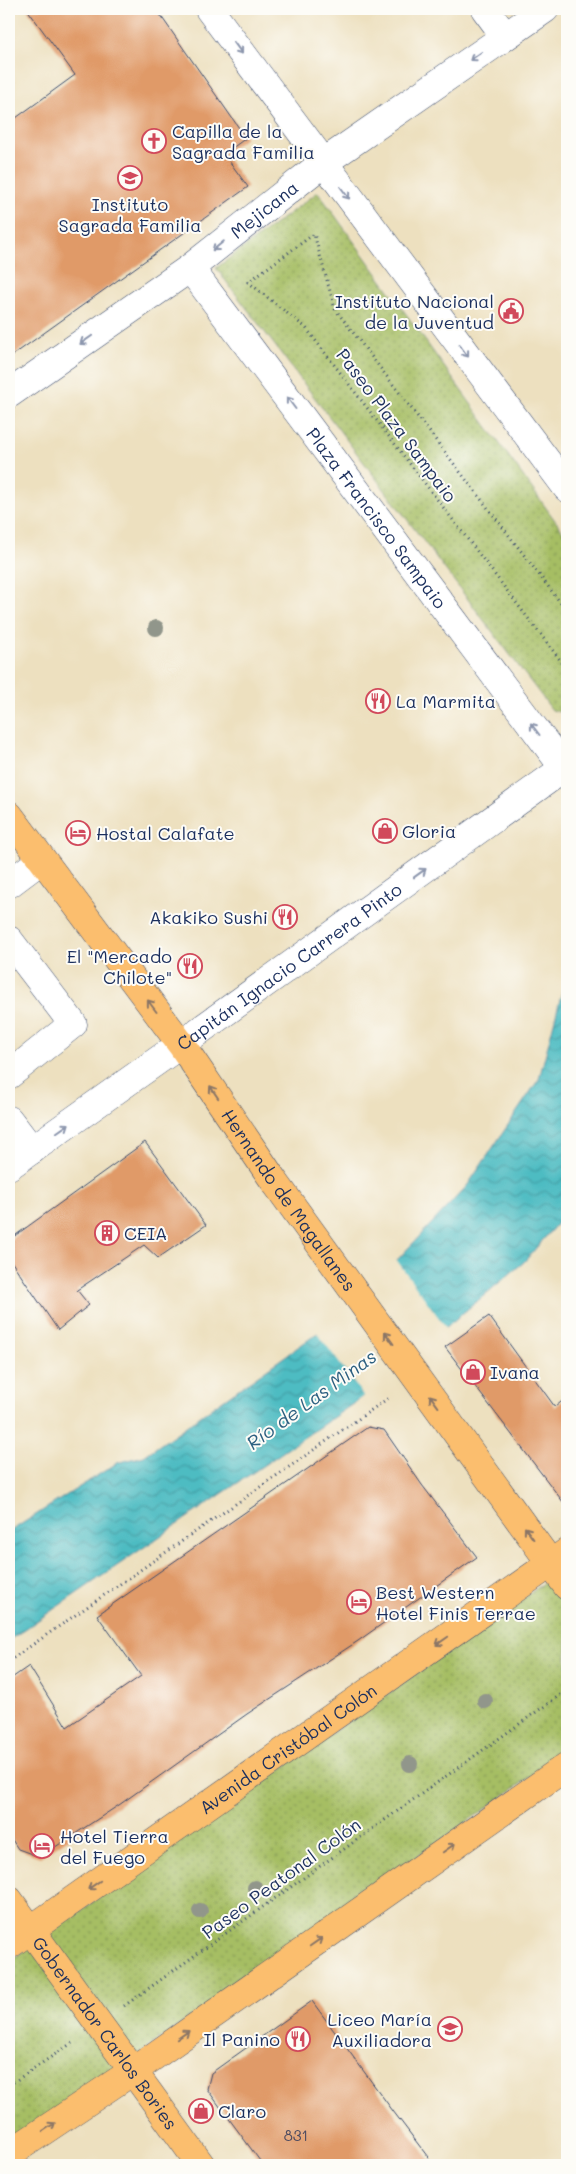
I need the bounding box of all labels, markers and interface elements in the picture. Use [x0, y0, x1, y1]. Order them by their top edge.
one-way arrow [233, 41, 243, 55]
one-way arrow [469, 51, 483, 61]
place label: Capilla de la Sagrada Familia [172, 119, 315, 164]
church icon: Capilla de la Sagrada Familia [141, 128, 167, 154]
school or university icon: Instituto Sagrada Familia [117, 165, 143, 191]
street label: Mejicana [225, 175, 303, 244]
one-way arrow [340, 186, 351, 199]
place label: Instituto Sagrada Familia [59, 192, 201, 237]
one-way arrow [212, 240, 225, 251]
place label: Instituto Nacional de la Juventud [335, 289, 494, 334]
public building icon: Instituto Nacional de la Juventud [498, 298, 524, 324]
one-way arrow [79, 335, 93, 345]
street label: Paseo Plaza Sampaio [331, 343, 463, 507]
one-way arrow [459, 344, 469, 358]
one-way arrow [286, 396, 296, 410]
street label: Plaza Francisco Sampaio [301, 422, 453, 613]
restaurant icon: La Marmita [365, 688, 391, 714]
place label: La Marmita [396, 689, 496, 713]
one-way arrow [530, 722, 540, 736]
shop icon: Gloria [372, 818, 398, 844]
place label: Gloria [402, 819, 456, 843]
hotel icon: Hostal Calafate [65, 820, 91, 846]
place label: Hostal Calafate [96, 821, 235, 845]
one-way arrow [412, 868, 426, 878]
street label: Capitán Ignacio Carrera Pinto [172, 877, 407, 1055]
restaurant icon: Akakiko Sushi [272, 904, 298, 930]
place label: Akakiko Sushi [149, 905, 268, 929]
place label: El "Mercado Chilote" [67, 944, 172, 989]
restaurant icon: El "Mercado Chilote" [177, 953, 203, 979]
one-way arrow [146, 1000, 157, 1013]
one-way arrow [209, 1086, 219, 1100]
street label: Hernando de Magallanes [216, 1104, 362, 1296]
one-way arrow [56, 1123, 70, 1133]
building icon: CEIA [94, 1220, 120, 1246]
place label: CEIA [124, 1221, 168, 1245]
one-way arrow [384, 1332, 394, 1346]
water label: Río de Las Minas [241, 1343, 381, 1455]
shop icon: Ivana [460, 1359, 486, 1385]
place label: Ivana [490, 1360, 540, 1384]
one-way arrow [429, 1394, 439, 1408]
one-way arrow [523, 1526, 534, 1540]
place label: Best Western Hotel Finis Terrae [376, 1580, 536, 1625]
hotel icon: Best Western Hotel Finis Terrae [346, 1589, 372, 1615]
one-way arrow [435, 1636, 449, 1646]
street label: Avenida Cristóbal Colón [194, 1678, 381, 1819]
street label: Paseo Peatonal Colón [197, 1812, 365, 1944]
place label: Hotel Tierra del Fuego [60, 1824, 169, 1869]
hotel icon: Hotel Tierra del Fuego [29, 1833, 55, 1859]
one-way arrow [442, 1843, 456, 1853]
one-way arrow [87, 1880, 101, 1890]
street label: Gobernador Carlos Bories [27, 1931, 183, 2134]
one-way arrow [309, 1937, 323, 1947]
place label: Liceo María Auxiliadora [327, 2007, 432, 2052]
school or university icon: Liceo María Auxiliadora [437, 2016, 463, 2042]
restaurant icon: Il Panino [285, 2026, 311, 2052]
place label: Il Panino [204, 2027, 280, 2051]
one-way arrow [176, 2030, 190, 2040]
shop icon: Claro [188, 2098, 214, 2124]
place label: Claro [218, 2099, 267, 2123]
one-way arrow [42, 2122, 56, 2132]
house number: 831 [284, 2125, 308, 2145]

